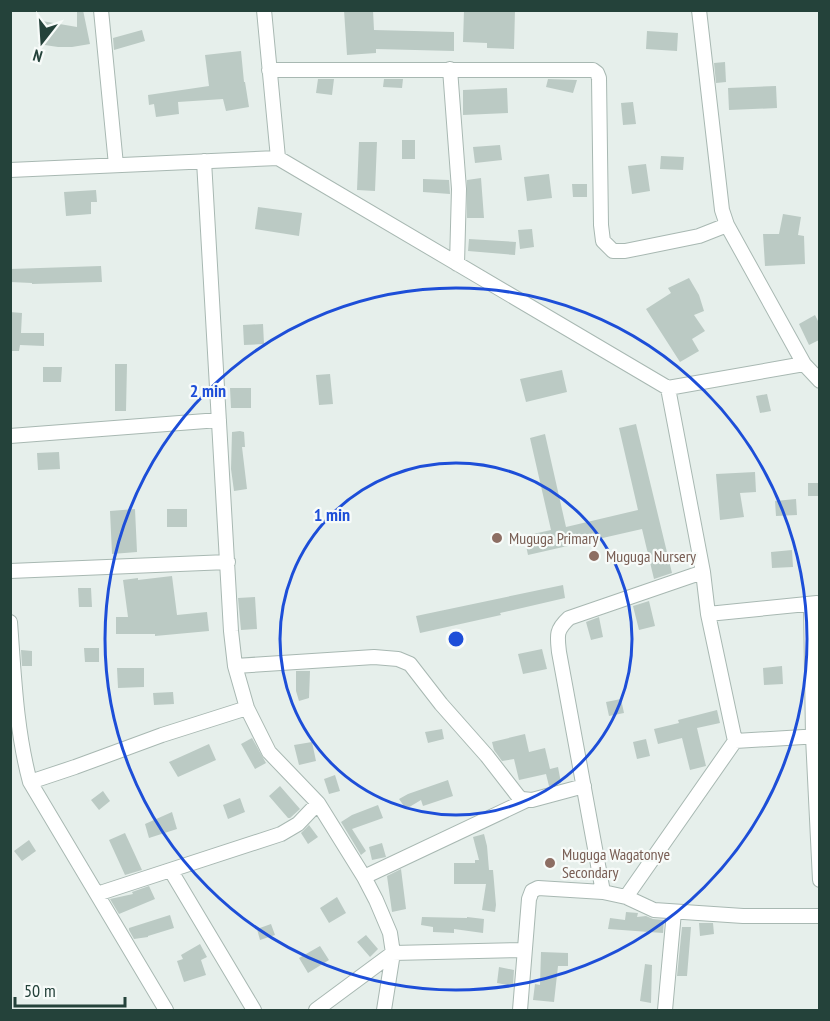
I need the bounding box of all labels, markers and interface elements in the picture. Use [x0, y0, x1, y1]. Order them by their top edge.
north arrow [12, 12, 72, 72]
text: N [31, 46, 45, 67]
text: 2 min [190, 379, 226, 402]
text: 1 min [314, 503, 350, 526]
place label: Muguga Primary [509, 528, 599, 548]
marker: Muguga Primary [490, 531, 504, 545]
place label: Muguga Nursery [606, 546, 696, 566]
marker: Muguga Nursery [587, 549, 601, 563]
centre of rings [446, 629, 466, 649]
place label: Muguga Wagatonye Secondary [562, 844, 670, 882]
marker: Muguga Wagatonye Secondary [543, 856, 557, 870]
scale bar [15, 970, 124, 1008]
text: 50 m [24, 979, 56, 1002]

